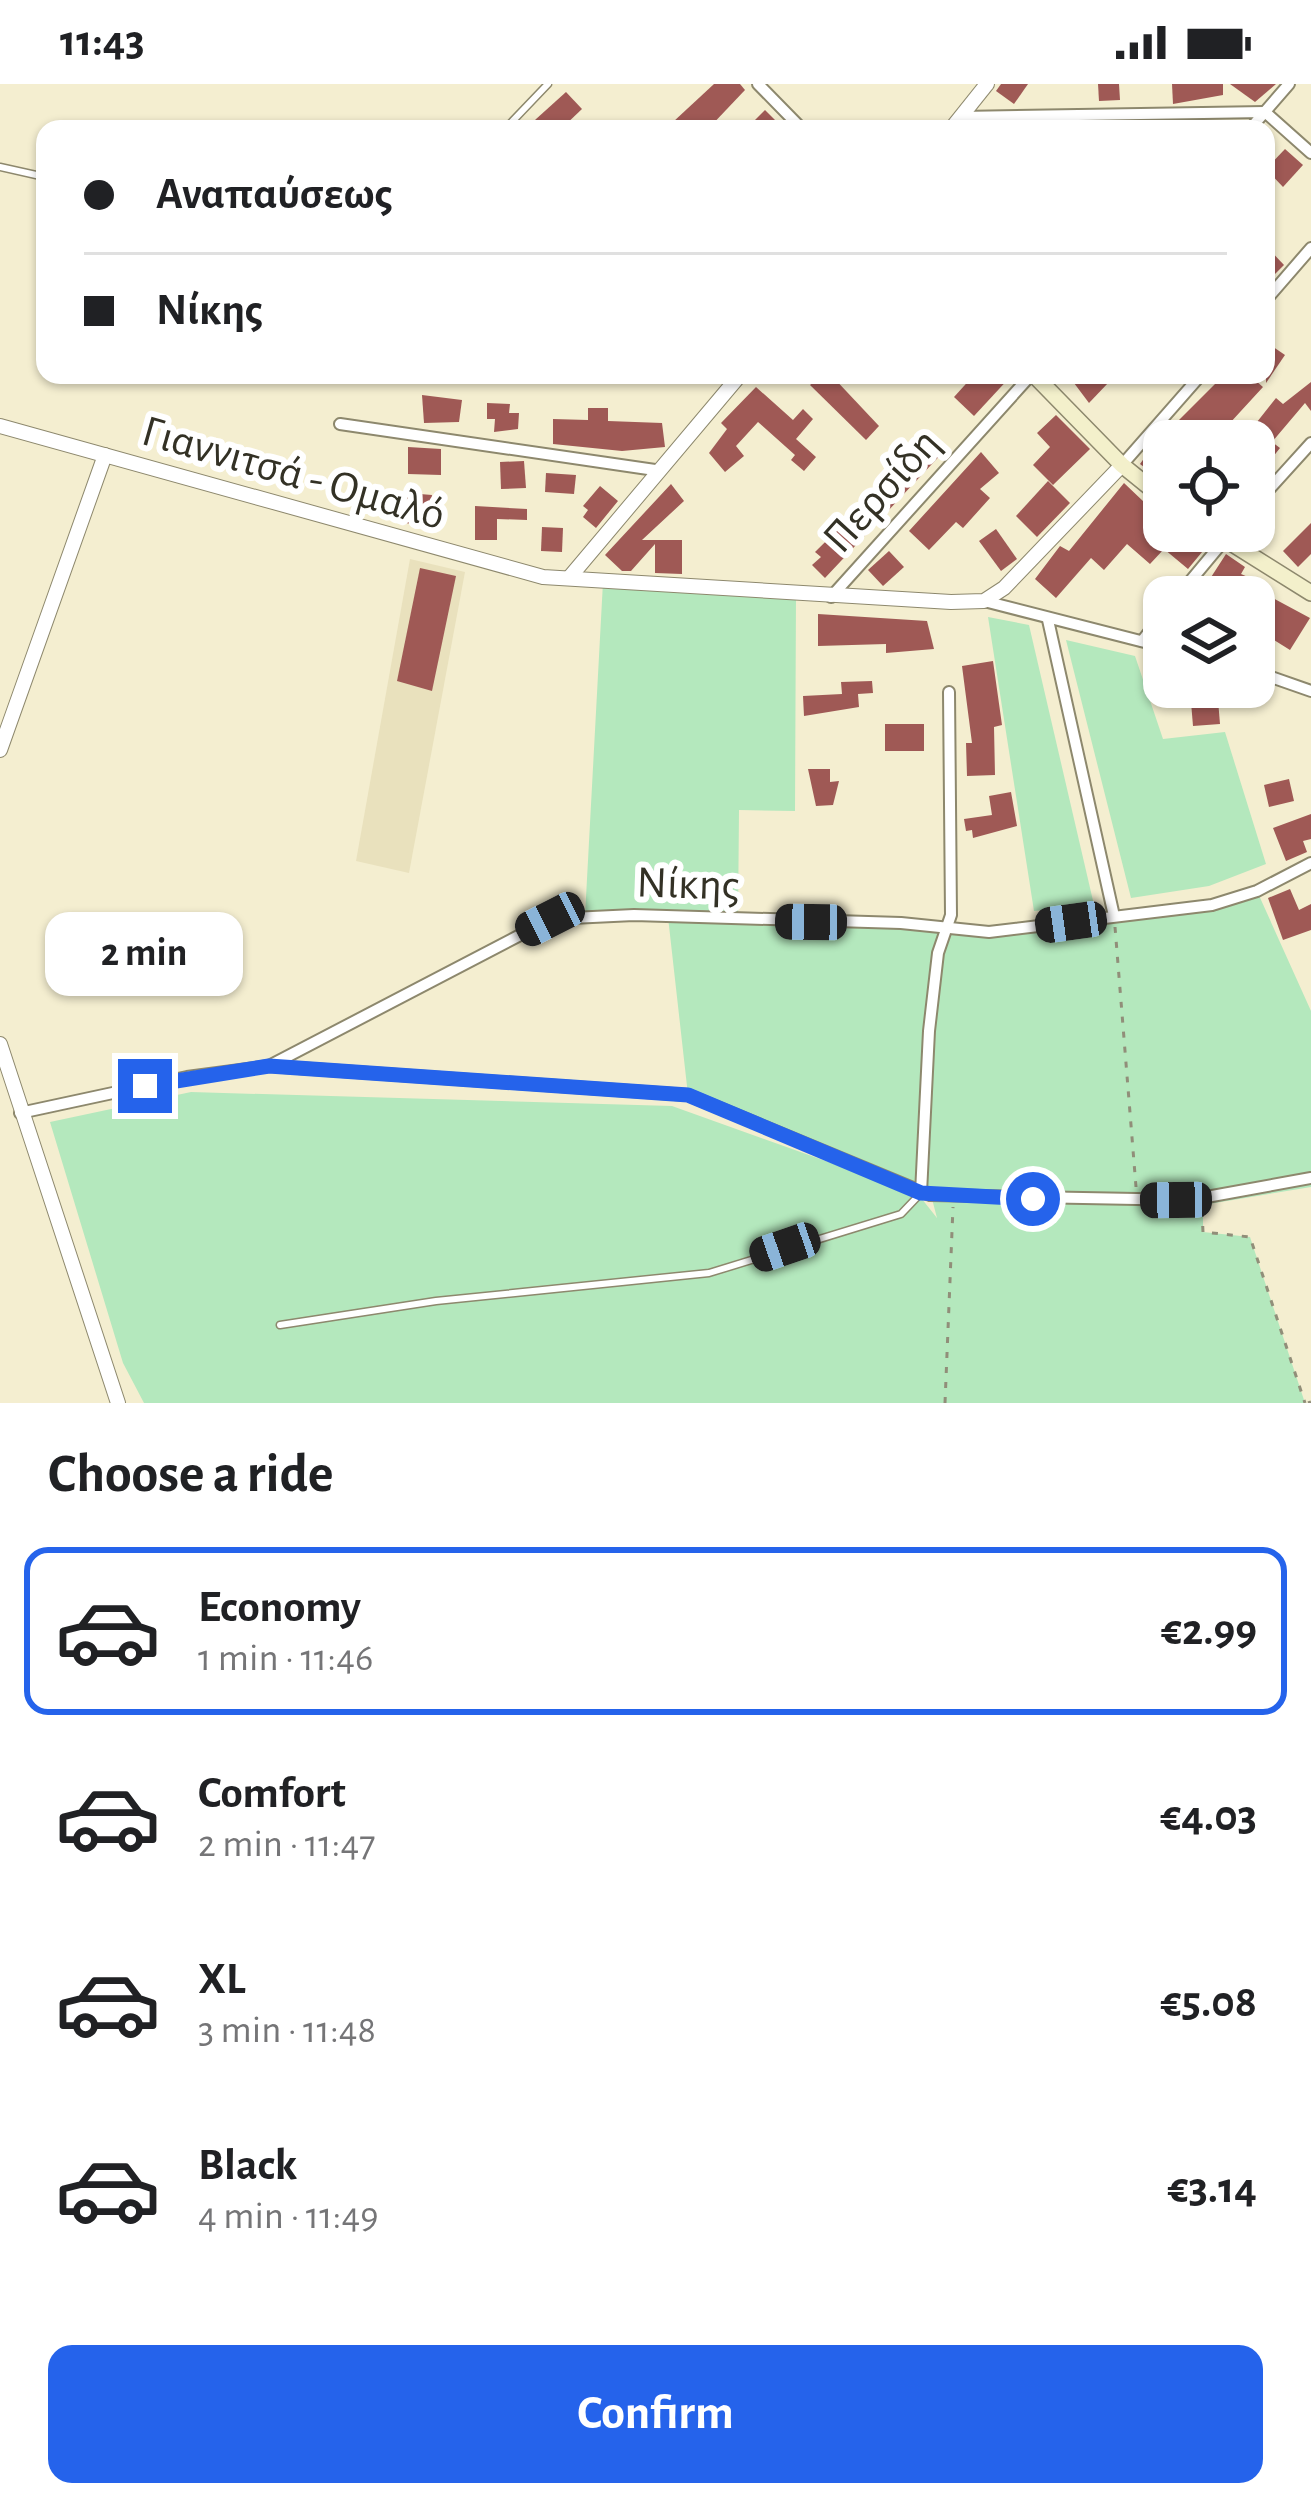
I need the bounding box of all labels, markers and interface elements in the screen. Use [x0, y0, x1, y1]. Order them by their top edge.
text: 11:43 [60, 19, 145, 64]
text: Αναπαύσεως [156, 172, 393, 217]
text: Νίκης [156, 288, 263, 333]
street label: Γιαννιτσά - Ομαλό [137, 409, 450, 538]
street label: Περσίδη [815, 420, 949, 561]
map controls [1143, 420, 1275, 708]
button: locate [1143, 420, 1275, 552]
button: layers [1143, 576, 1275, 708]
street label: Νίκης [636, 860, 740, 909]
car [510, 887, 590, 951]
car [1033, 899, 1109, 945]
car [775, 903, 847, 941]
callout: 2 min [46, 912, 244, 996]
text: 2 min [101, 934, 187, 973]
route end [118, 1059, 172, 1113]
route start [1006, 1172, 1060, 1226]
car [1140, 1181, 1212, 1219]
car [745, 1218, 825, 1276]
text: Choose a ride [48, 1448, 334, 1502]
icon: car [54, 1577, 162, 1685]
text: Economy [198, 1585, 361, 1630]
text: €2.99 [1161, 1608, 1257, 1653]
text: 1 min · 11:46 [198, 1639, 373, 1678]
icon: car [54, 1763, 162, 1871]
text: Comfort [198, 1771, 346, 1816]
text: €4.03 [1160, 1794, 1257, 1839]
text: 2 min · 11:47 [198, 1825, 376, 1864]
icon: car [54, 1949, 162, 2057]
text: XL [198, 1957, 246, 2002]
text: €5.08 [1161, 1980, 1257, 2025]
text: 3 min · 11:48 [198, 2011, 376, 2050]
icon: car [54, 2135, 162, 2243]
text: Black [198, 2143, 297, 2188]
text: €3.14 [1167, 2166, 1257, 2211]
text: 4 min · 11:49 [198, 2197, 379, 2236]
button: Confirm [48, 2345, 1263, 2483]

